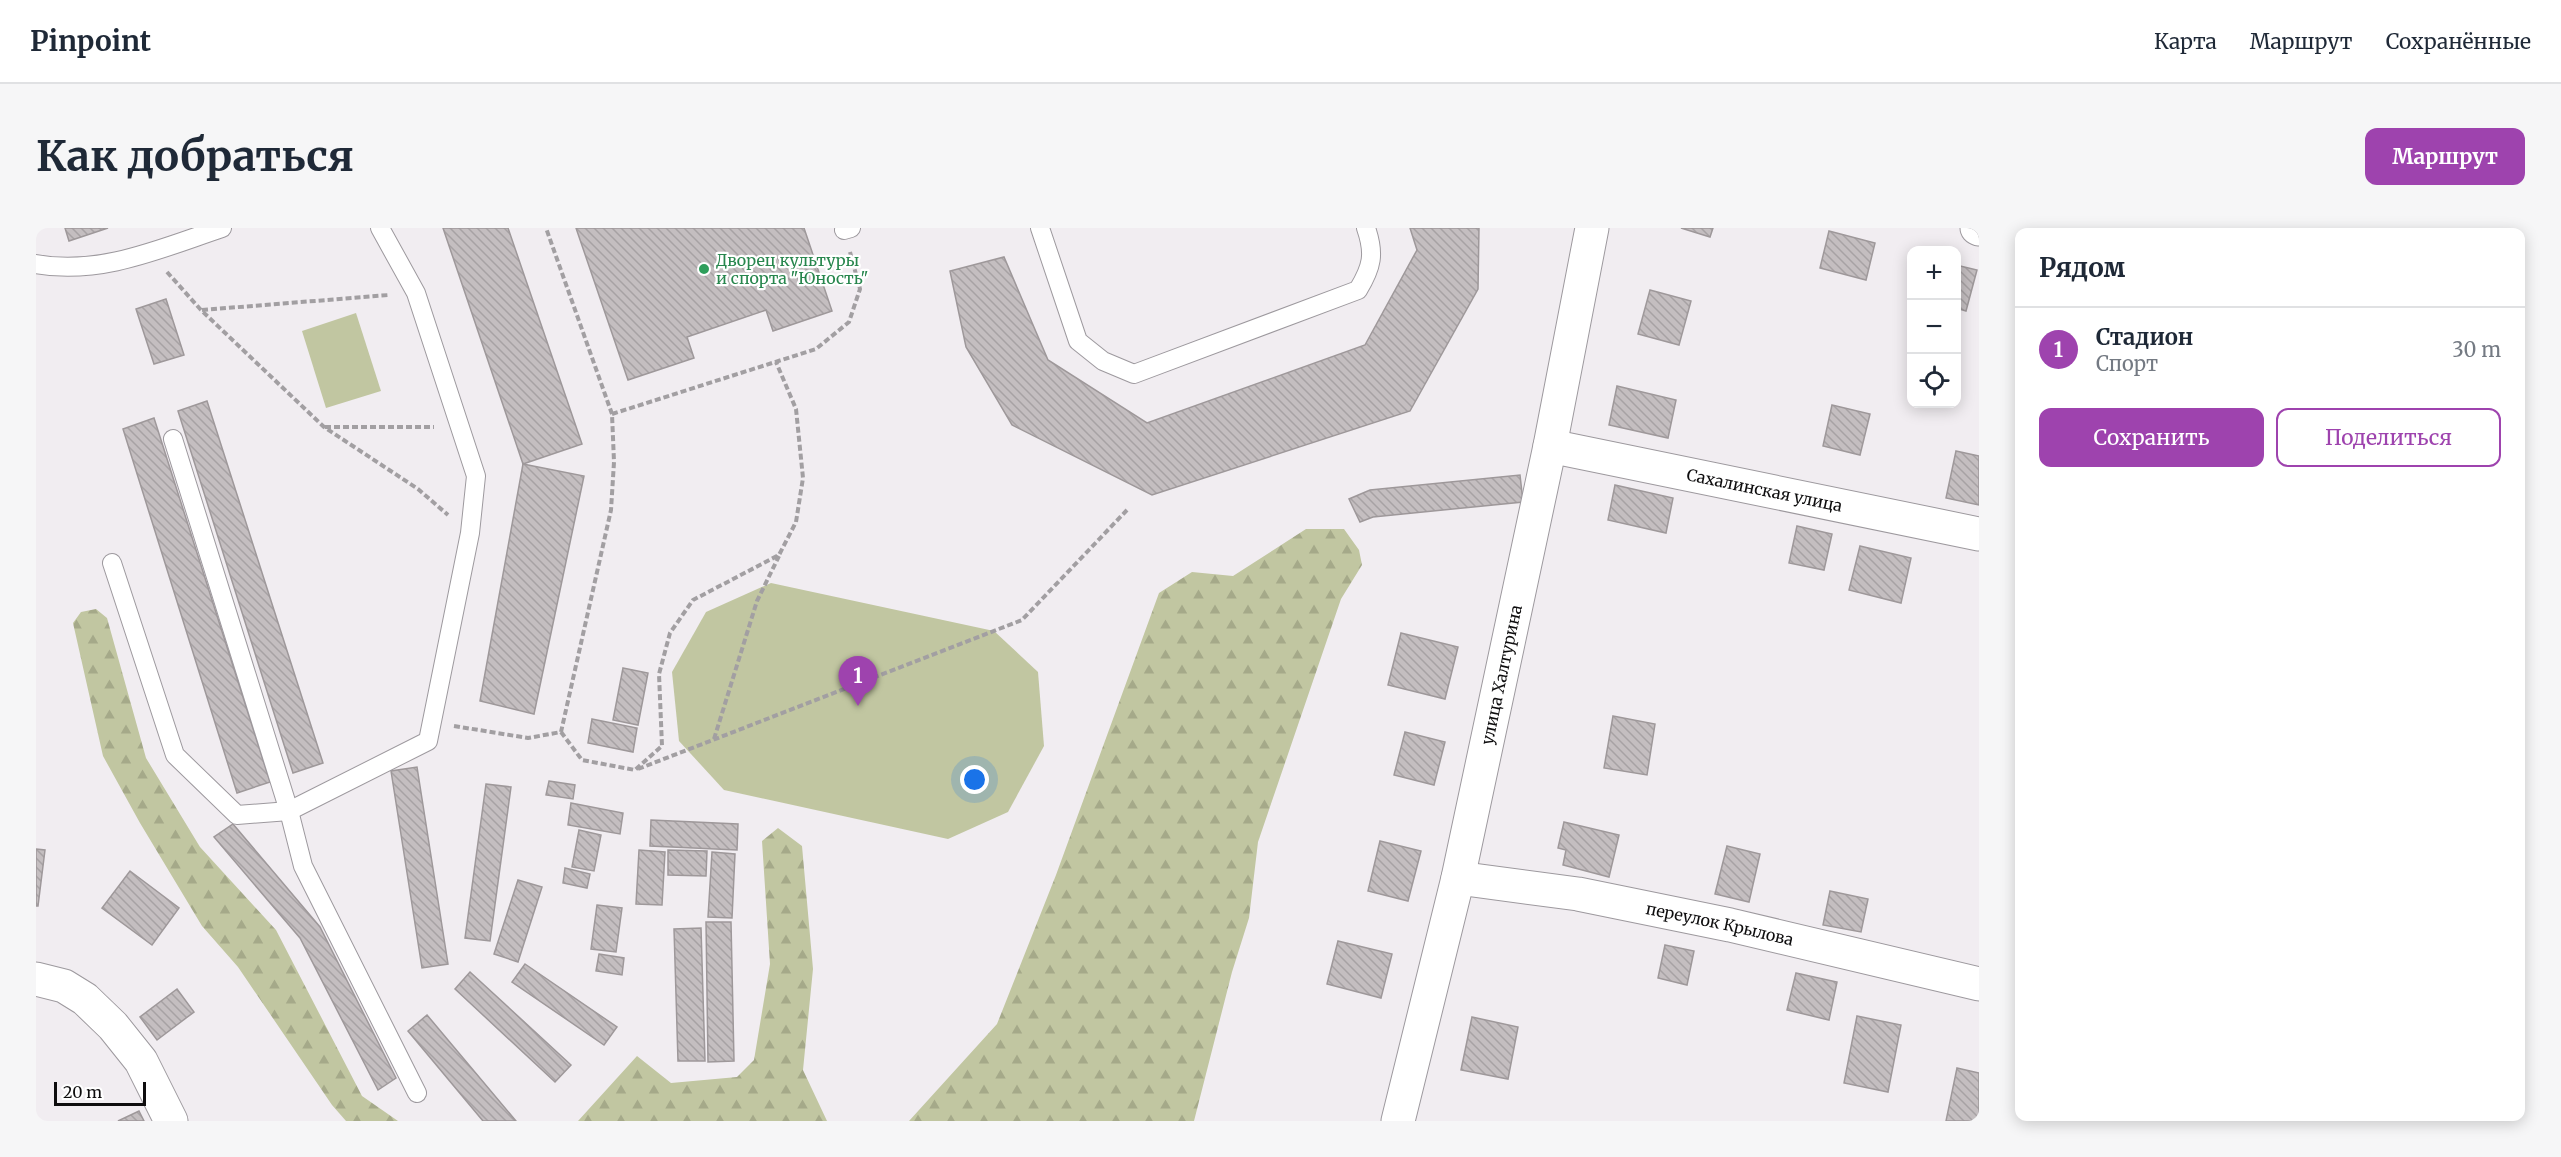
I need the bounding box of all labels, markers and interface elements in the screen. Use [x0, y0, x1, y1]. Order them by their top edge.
text: Pinpoint [30, 23, 151, 59]
text: Карта [2154, 28, 2217, 55]
text: Маршрут [2250, 28, 2353, 55]
text: Сохранённые [2386, 28, 2531, 55]
button: Маршрут [2365, 128, 2525, 185]
text: Как добраться [36, 130, 354, 182]
map controls [1907, 246, 1961, 408]
button: + [1907, 246, 1961, 300]
place label: Дворец культуры и спорта "Юность" [716, 250, 869, 288]
text: Рядом [2039, 251, 2125, 284]
marker: Дворец культуры и спорта "Юность" [697, 262, 711, 276]
button: − [1907, 300, 1961, 354]
text: Стадион [2096, 323, 2193, 351]
text: 1 [2054, 337, 2063, 362]
text: 30 m [2452, 337, 2501, 362]
text: Спорт [2096, 351, 2158, 376]
button: locate [1907, 354, 1961, 408]
button: Сохранить [2039, 408, 2264, 467]
button: Поделиться [2276, 408, 2501, 467]
street label: Сахалинская улица [1685, 464, 1845, 516]
street label: улица Халтурина [1477, 603, 1526, 747]
pin: 1 [838, 656, 878, 706]
your location [960, 765, 989, 794]
street label: переулок Крылова [1644, 898, 1796, 950]
scale bar [54, 1079, 146, 1106]
text: 20 m [63, 1082, 102, 1102]

